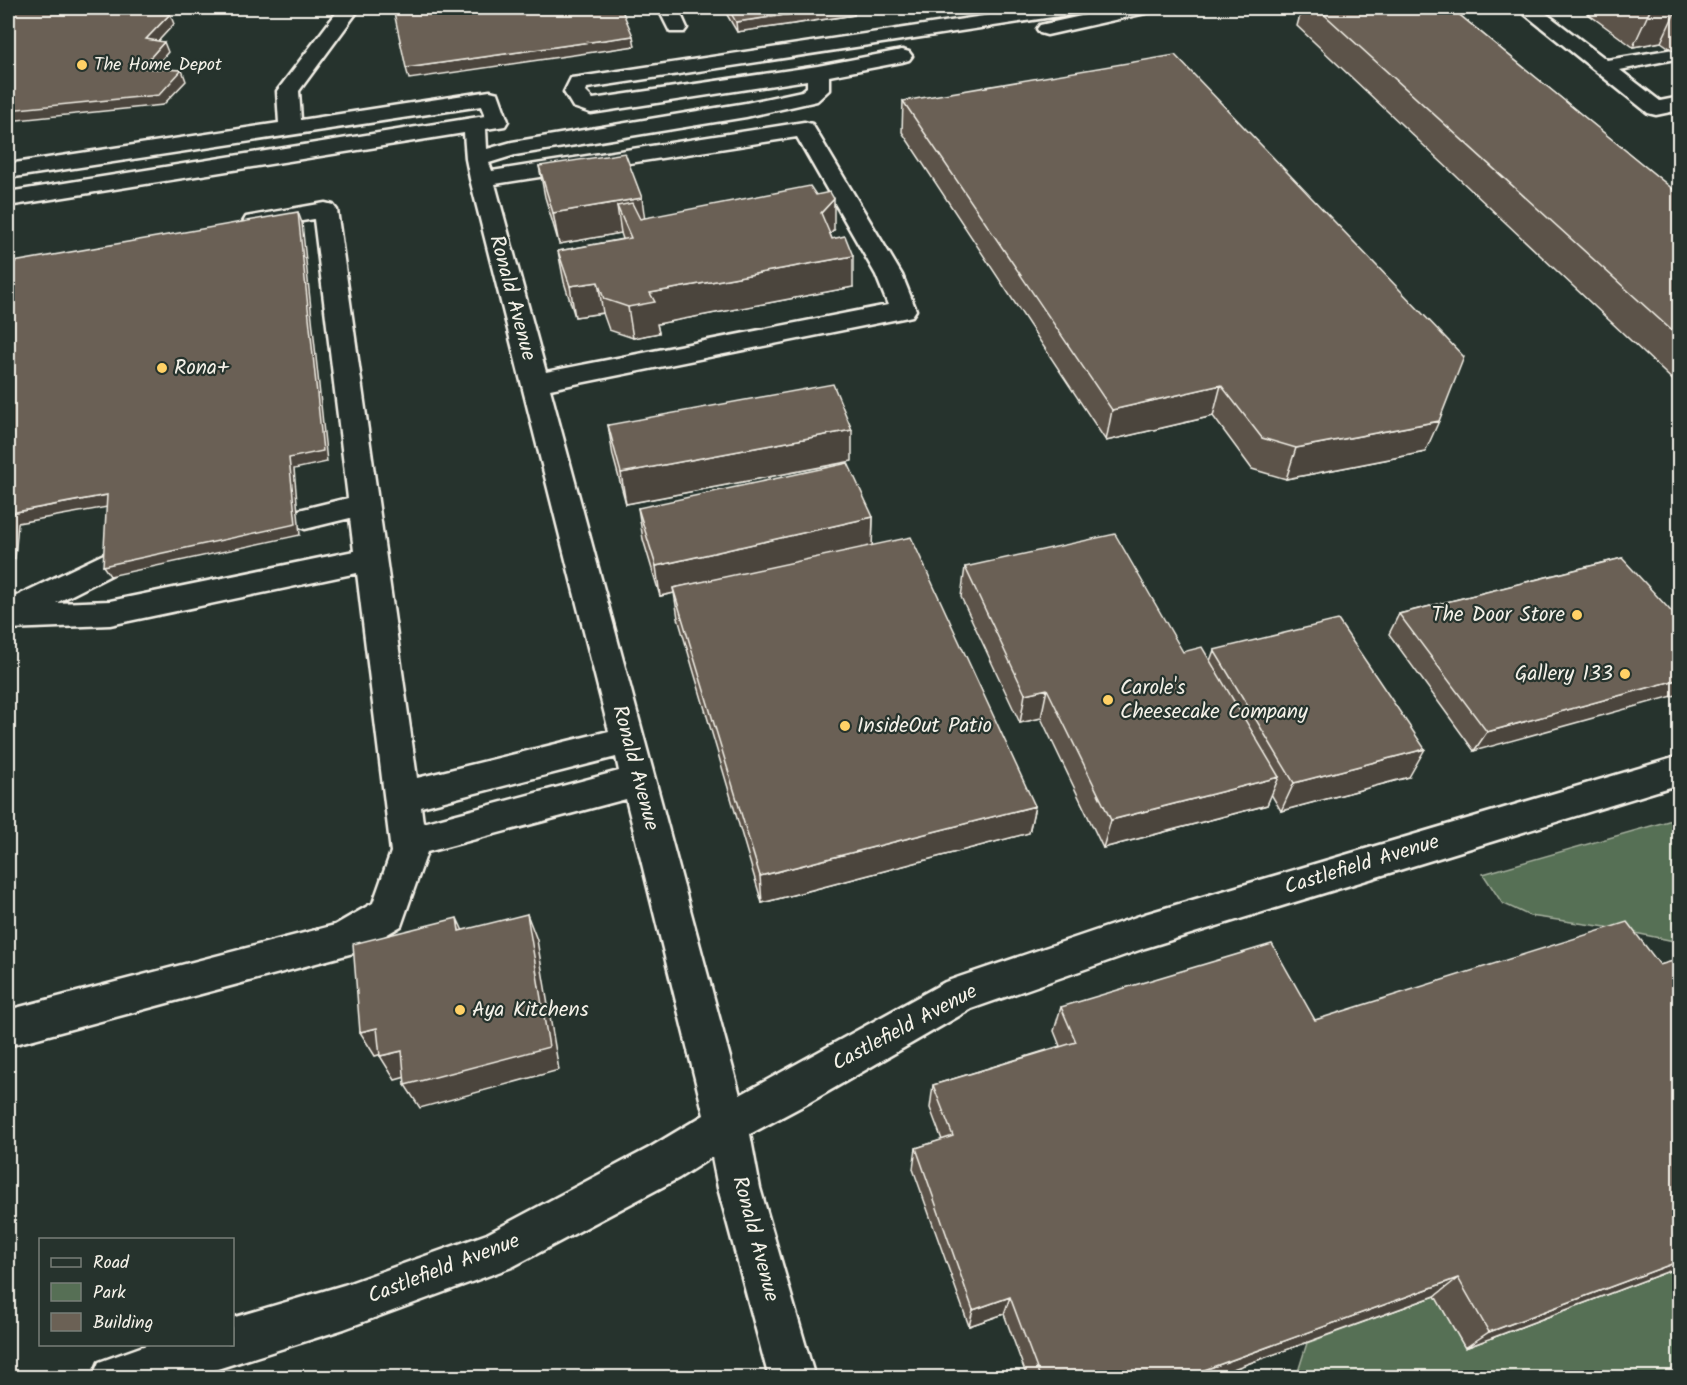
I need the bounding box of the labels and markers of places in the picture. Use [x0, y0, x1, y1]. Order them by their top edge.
place label: The Home Depot [94, 51, 223, 80]
marker: The Home Depot [75, 58, 89, 72]
place label: Rona+ [174, 352, 230, 385]
marker: Rona+ [155, 361, 169, 375]
place label: The Door Store [1432, 599, 1566, 632]
marker: The Door Store [1570, 608, 1584, 622]
place label: Gallery 133 [1515, 658, 1613, 691]
marker: Gallery 133 [1618, 667, 1632, 681]
place label: Carole's Cheesecake Company [1120, 672, 1308, 729]
marker: Carole's Cheesecake Company [1101, 693, 1115, 707]
place label: InsideOut Patio [857, 710, 992, 743]
marker: InsideOut Patio [838, 719, 852, 733]
place label: Aya Kitchens [472, 994, 589, 1027]
marker: Aya Kitchens [453, 1003, 467, 1017]

